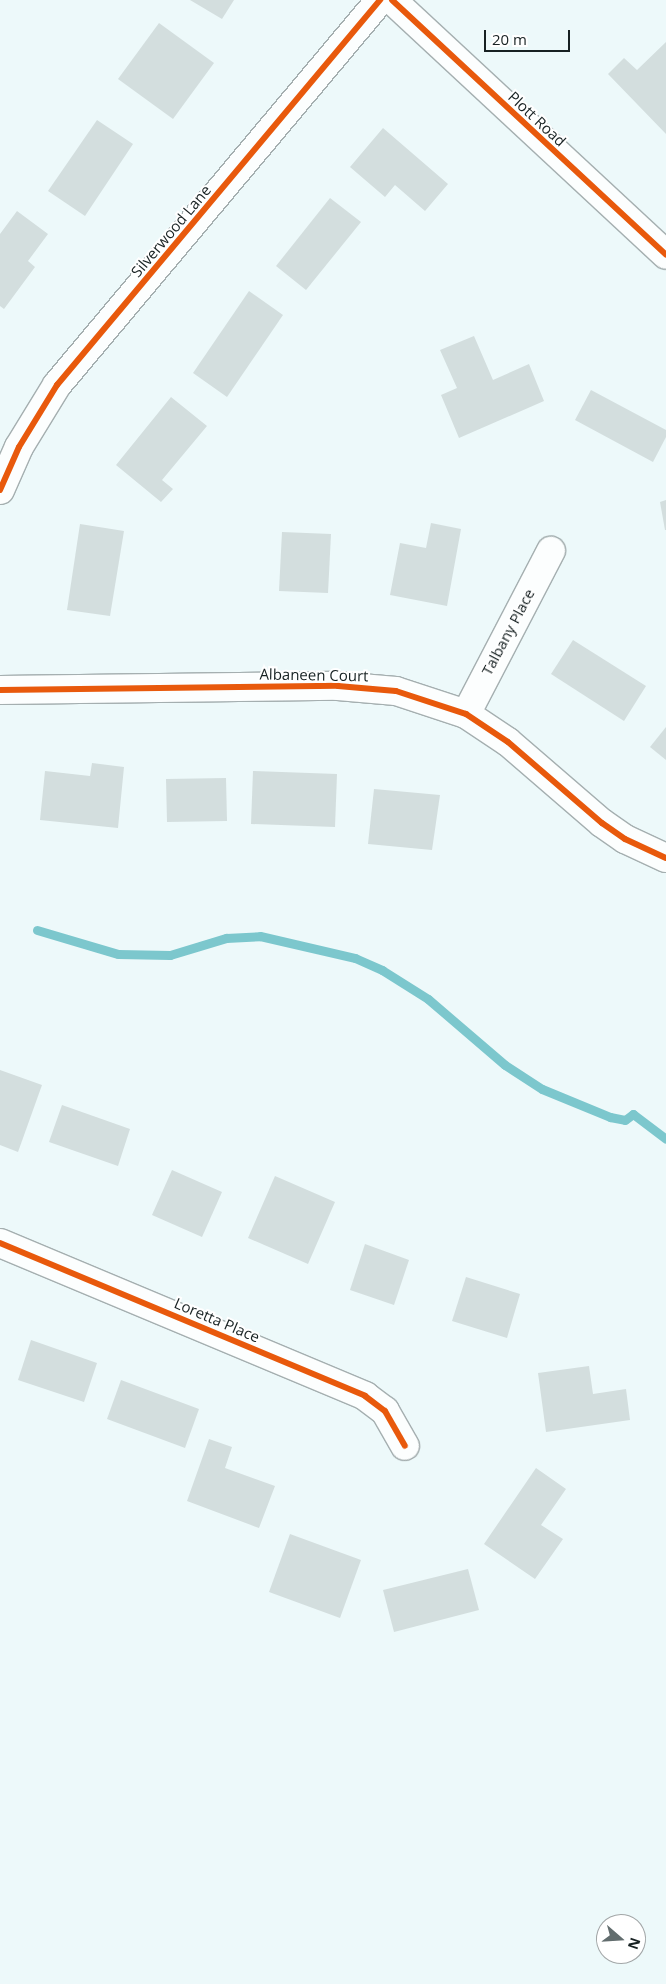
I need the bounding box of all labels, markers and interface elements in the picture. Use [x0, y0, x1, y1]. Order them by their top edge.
scale bar [486, 20, 572, 52]
text: 20 m [492, 29, 527, 49]
street label: Plott Road [504, 88, 570, 150]
street label: Silverwood Lane [127, 181, 215, 281]
street label: Talbany Place [478, 586, 538, 678]
street label: Albaneen Court [259, 665, 369, 685]
street label: Loretta Place [172, 1294, 262, 1346]
north arrow [596, 1914, 646, 1964]
text: N [624, 1935, 646, 1952]

